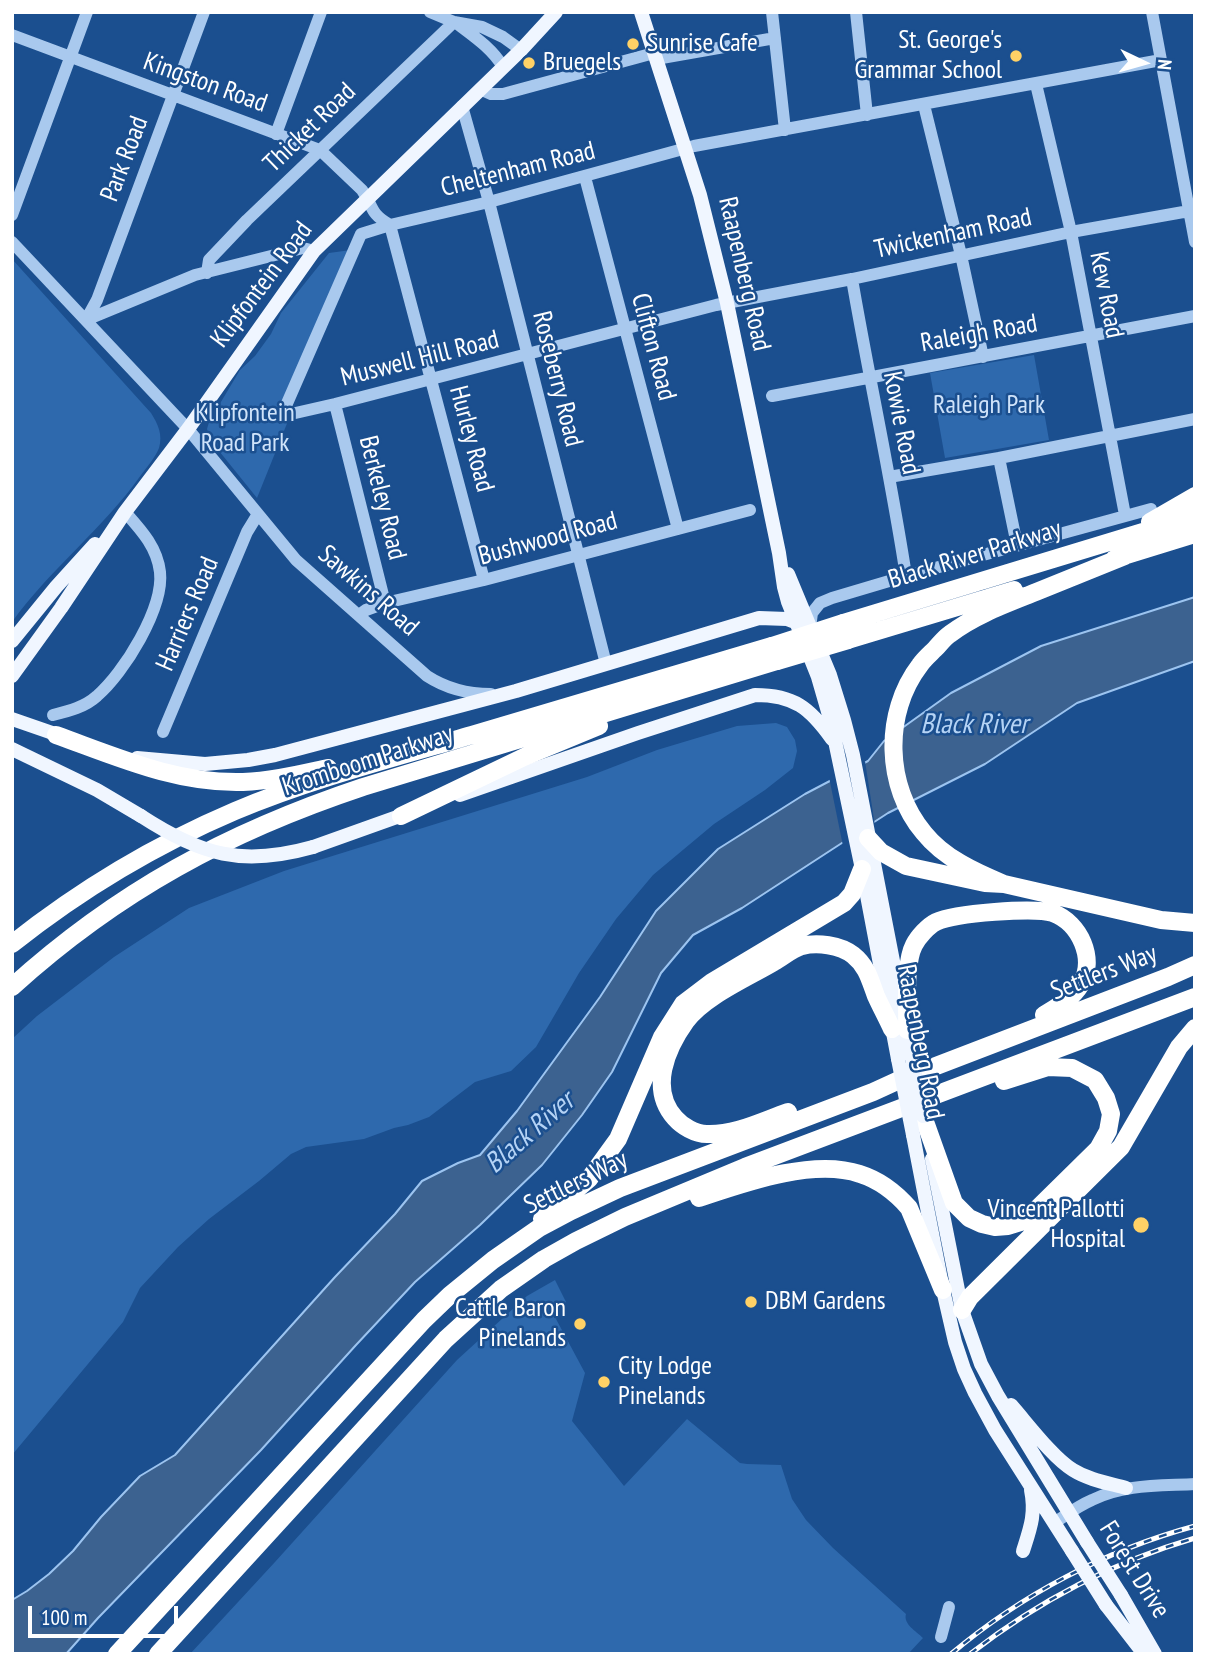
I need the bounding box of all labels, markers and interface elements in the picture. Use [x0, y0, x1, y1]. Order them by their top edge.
place label: St. George's Grammar School [854, 25, 1002, 86]
place label: Sunrise Cafe [647, 28, 758, 60]
north arrow [1109, 28, 1179, 98]
marker: Sunrise Cafe [625, 36, 641, 52]
street label: Kingston Road [139, 46, 271, 120]
place label: Bruegels [543, 47, 621, 79]
marker: St. George's Grammar School [1008, 48, 1024, 64]
marker: Bruegels [521, 55, 537, 71]
text: N [1153, 59, 1177, 71]
street label: Thicket Road [258, 77, 362, 179]
street label: Park Road [95, 112, 155, 206]
street label: Cheltenham Road [438, 136, 598, 204]
street label: Raapenberg Road [711, 194, 777, 354]
street label: Twickenham Road [872, 202, 1034, 266]
street label: Klipfontein Road [205, 216, 319, 354]
street label: Kew Road [1082, 249, 1130, 341]
street label: Clifton Road [624, 290, 682, 404]
street label: Roseberry Road [525, 308, 589, 450]
street label: Raleigh Road [918, 308, 1040, 360]
street label: Muswell Hill Road [338, 324, 502, 394]
street label: Kowie Road [876, 369, 926, 477]
street label: Hurley Road [442, 383, 500, 495]
park label: Raleigh Park [933, 390, 1045, 422]
park label: Klipfontein Road Park [195, 398, 295, 460]
street label: Berkeley Road [352, 433, 412, 563]
street label: Bushwood Road [475, 505, 621, 573]
street label: Black River Parkway [885, 514, 1065, 596]
street label: Sawkins Road [311, 539, 425, 643]
street label: Harriers Road [150, 552, 226, 676]
water label: Black River [920, 708, 1028, 742]
street label: Kromboom Parkway [279, 719, 457, 803]
street label: Settlers Way [1047, 939, 1161, 1007]
street label: Raapenberg Road [890, 962, 950, 1122]
water label: Black River [478, 1085, 582, 1181]
street label: Settlers Way [519, 1145, 633, 1221]
place label: Vincent Pallotti Hospital [988, 1194, 1125, 1256]
marker: Vincent Pallotti Hospital [1131, 1215, 1151, 1235]
place label: DBM Gardens [765, 1286, 885, 1318]
place label: Cattle Baron Pinelands [455, 1293, 566, 1354]
marker: DBM Gardens [743, 1294, 759, 1310]
marker: Cattle Baron Pinelands [572, 1316, 588, 1332]
place label: City Lodge Pinelands [618, 1351, 712, 1412]
marker: City Lodge Pinelands [596, 1374, 612, 1390]
street label: Forest Drive [1092, 1516, 1176, 1624]
scale bar [32, 1592, 182, 1636]
text: 100 m [41, 1604, 87, 1631]

